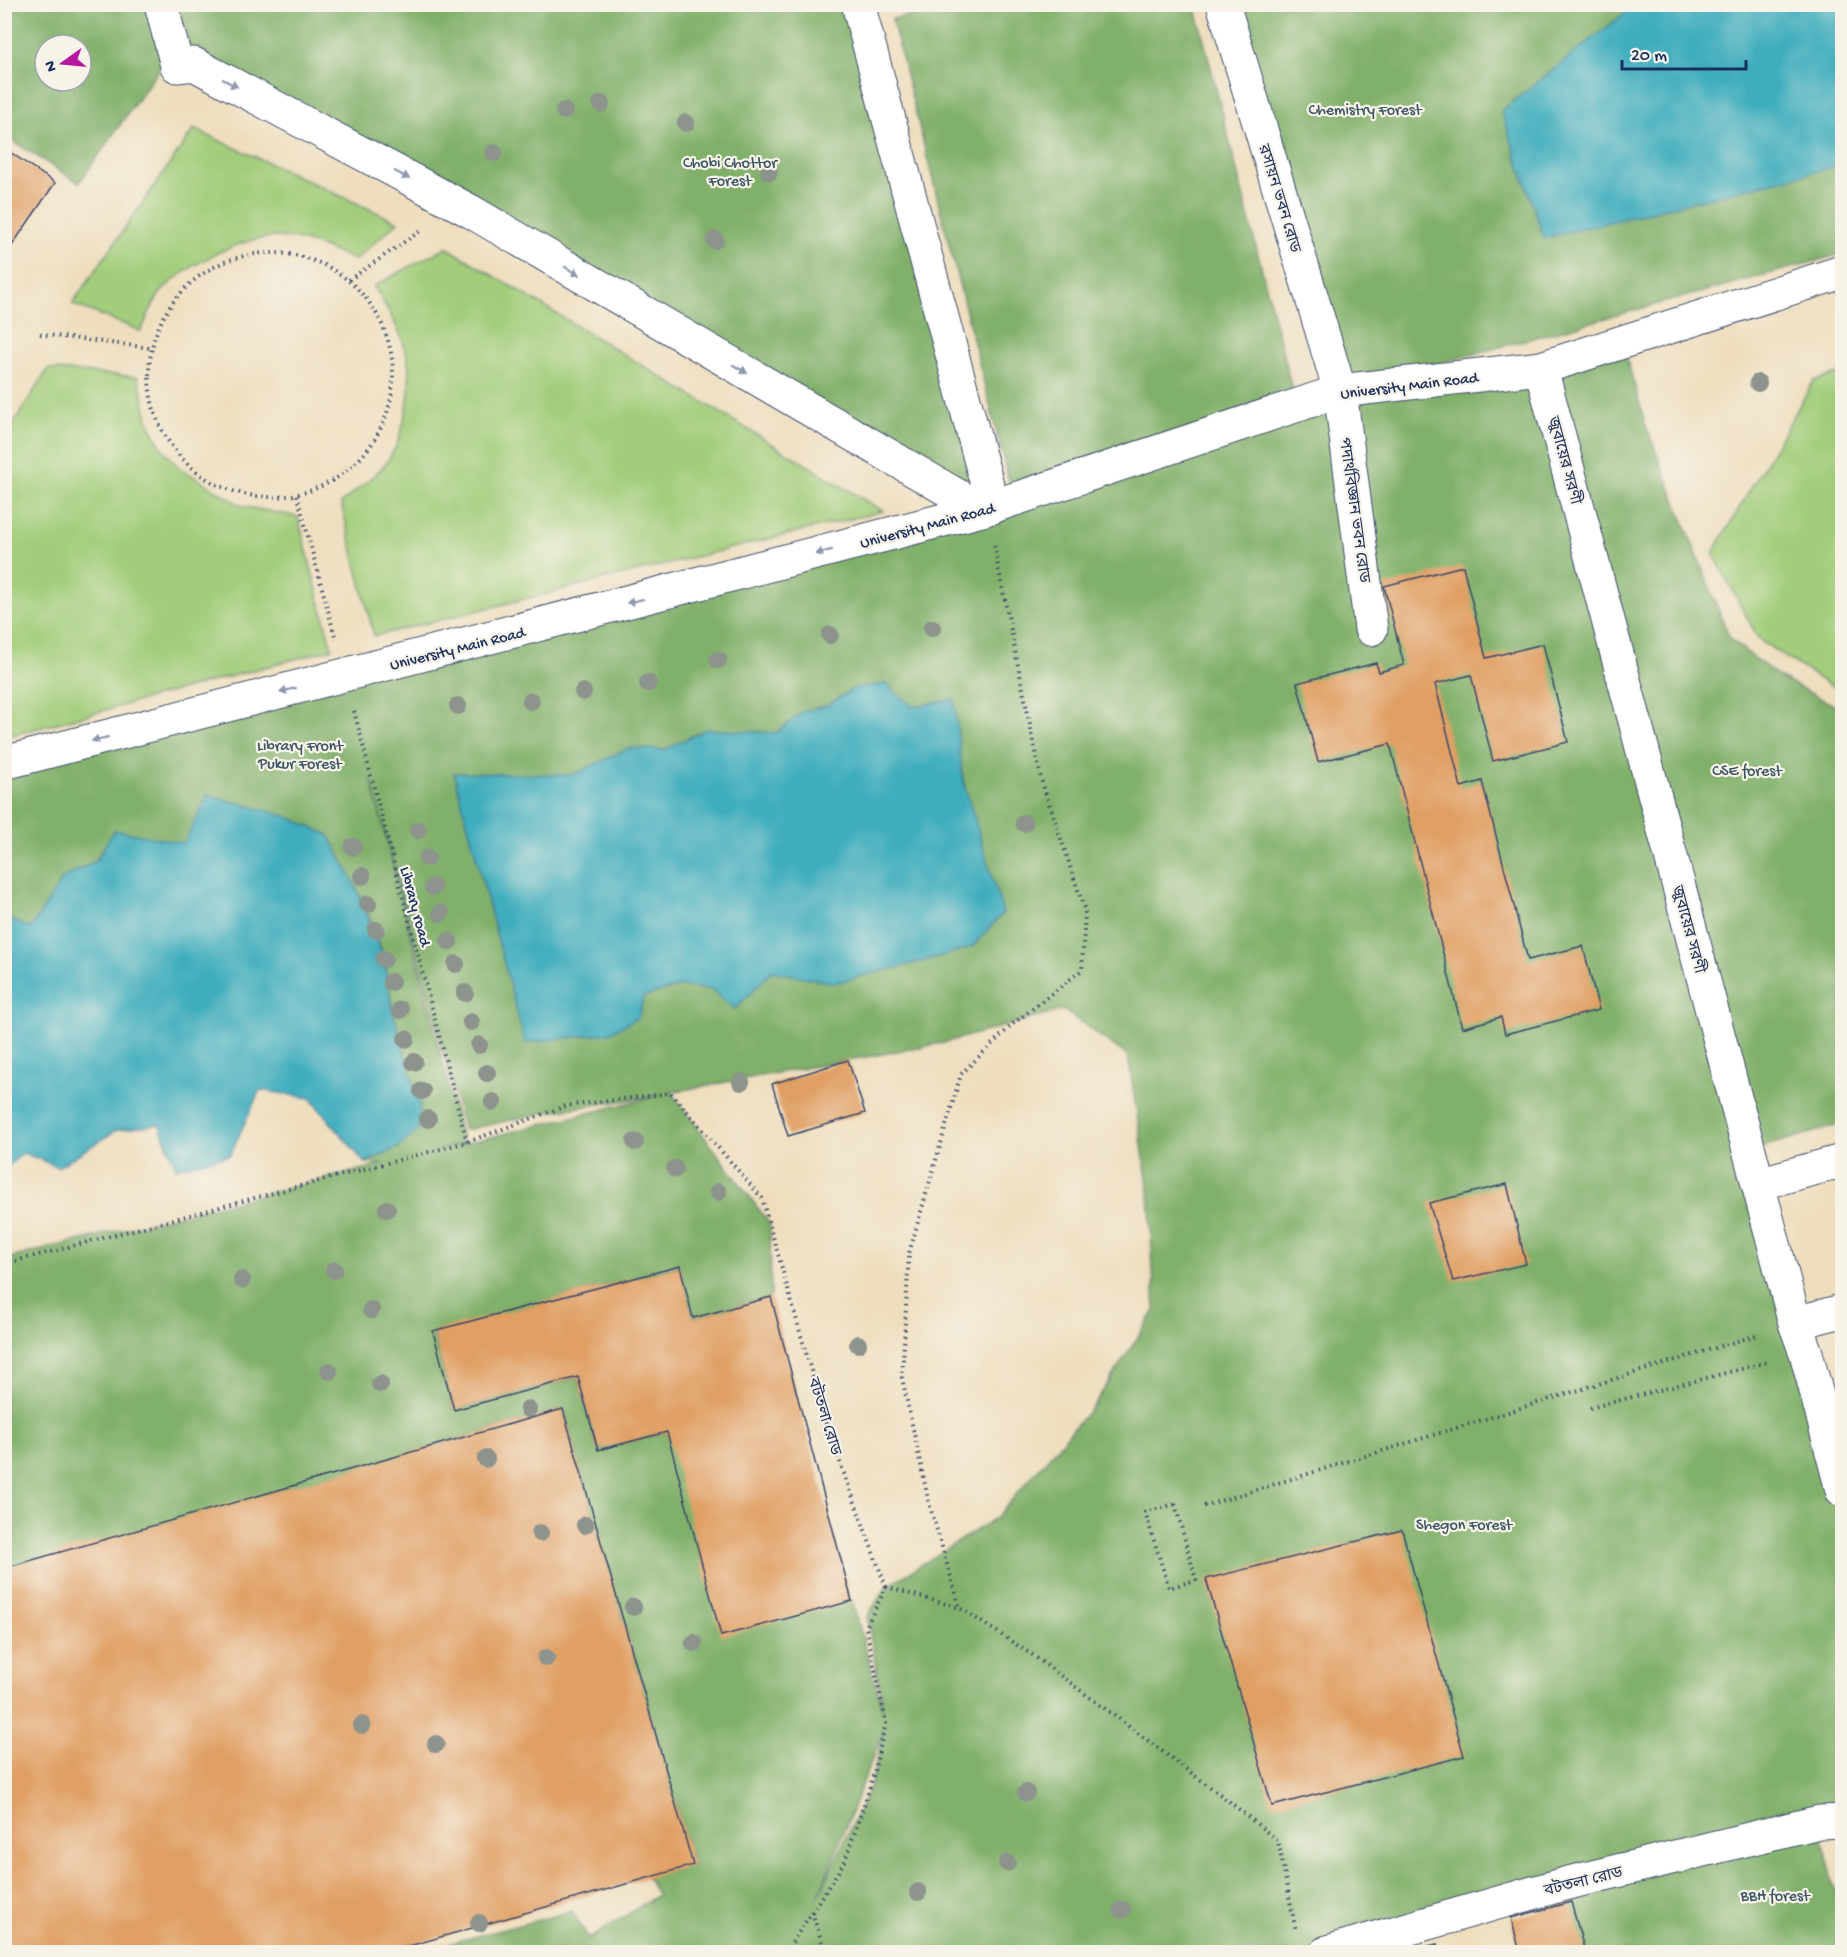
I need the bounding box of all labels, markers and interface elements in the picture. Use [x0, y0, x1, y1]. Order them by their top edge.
north arrow [33, 33, 93, 93]
scale bar [1622, 33, 1746, 71]
text: 20 m [1631, 46, 1667, 67]
text: N [41, 58, 62, 73]
one-way arrow [222, 78, 239, 88]
park label: Chemistry Forest [1309, 102, 1423, 121]
street label: রসায়ন ভবন রোড [1252, 142, 1303, 256]
park label: Chobi Chottor Forest [683, 155, 778, 192]
one-way arrow [394, 170, 411, 180]
one-way arrow [564, 265, 580, 276]
one-way arrow [732, 364, 749, 374]
street label: University Main Road [1339, 369, 1481, 405]
street label: জুবায়ের সরণী [1541, 413, 1587, 508]
street label: পদার্থবিজ্ঞান ভবন রোড [1333, 436, 1375, 585]
street label: University Main Road [858, 500, 999, 554]
one-way arrow [815, 547, 833, 557]
one-way arrow [626, 596, 644, 606]
street label: University Main Road [388, 624, 529, 676]
one-way arrow [279, 686, 298, 696]
one-way arrow [90, 734, 109, 744]
park label: Library Front Pukur Forest [257, 738, 344, 775]
park label: CSE forest [1712, 763, 1783, 782]
street label: Library road [394, 865, 434, 950]
street label: জুবায়ের সরণী [1665, 882, 1711, 977]
street label: বটতলা রোড [802, 1374, 847, 1459]
park label: Shegon Forest [1416, 1517, 1513, 1536]
street label: বটতলা রোড [1541, 1861, 1626, 1903]
park label: BBH forest [1740, 1888, 1811, 1907]

